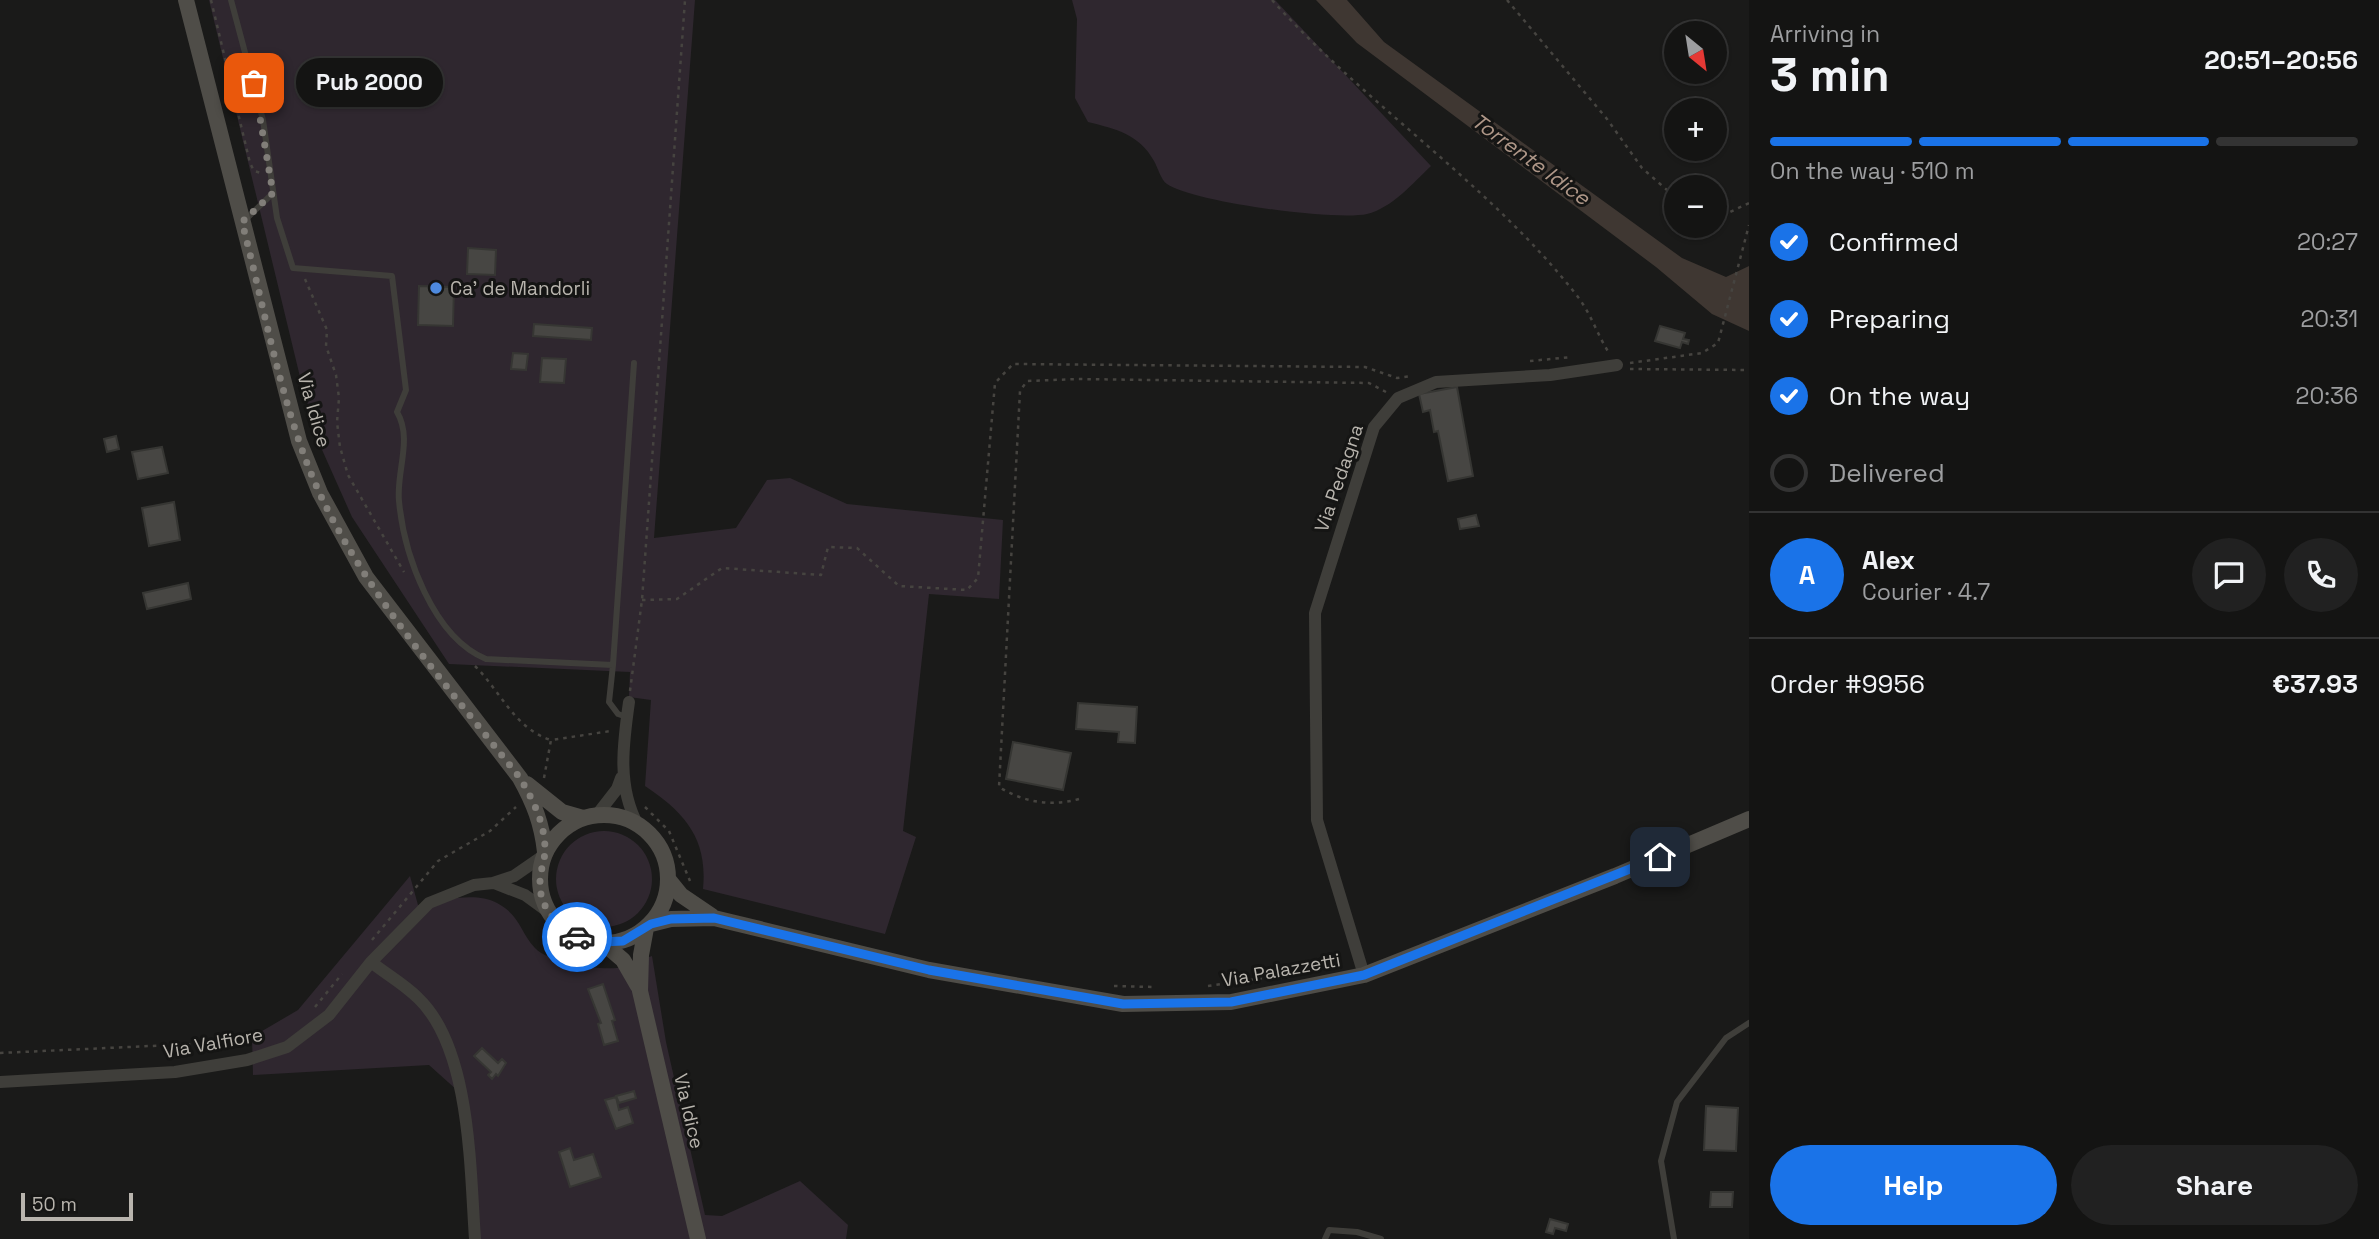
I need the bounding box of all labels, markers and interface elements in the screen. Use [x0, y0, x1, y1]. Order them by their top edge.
text: Arriving in [1770, 19, 1880, 49]
north arrow [1664, 21, 1727, 84]
map controls [1664, 21, 1727, 238]
text: 20:51–20:56 [2204, 43, 2358, 77]
text: 3 min [1770, 46, 1890, 104]
pin [224, 53, 284, 113]
callout: Pub 2000 [296, 58, 443, 108]
icon: bag [235, 64, 273, 102]
text: Pub 2000 [316, 67, 423, 97]
button: + [1664, 98, 1727, 161]
water label: Torrente Idice [1467, 107, 1597, 212]
text: On the way · 510 m [1770, 156, 1974, 186]
button: − [1664, 175, 1727, 238]
icon: check [1770, 223, 1808, 261]
text: Confirmed [1829, 225, 1959, 259]
text: 20:27 [2297, 227, 2358, 257]
place label: Ca' de Mandorli [450, 276, 590, 301]
marker: Ca' de Mandorli [428, 280, 444, 296]
icon: check [1770, 300, 1808, 338]
text: Preparing [1829, 302, 1950, 336]
text: 20:31 [2300, 304, 2358, 334]
street label: Via Idice [291, 370, 337, 450]
icon: check [1770, 377, 1808, 415]
text: On the way [1829, 379, 1970, 413]
text: 20:36 [2296, 381, 2358, 411]
street label: Via Pedagna [1309, 421, 1369, 535]
text: Delivered [1829, 456, 1945, 490]
button: chat [2192, 538, 2266, 612]
button: phone [2284, 538, 2358, 612]
text: Alex [1862, 543, 1915, 577]
text: A [1799, 558, 1815, 592]
text: Courier · 4.7 [1862, 577, 1990, 607]
text: Order #9956 [1770, 667, 1925, 701]
text: €37.93 [2272, 667, 2358, 701]
pin [1630, 827, 1690, 887]
icon: home [1641, 838, 1679, 876]
courier [542, 902, 612, 972]
icon: car [558, 918, 596, 956]
street label: Via Palazzetti [1220, 947, 1342, 993]
street label: Via Valfiore [161, 1022, 265, 1064]
street label: Via Idice [668, 1071, 710, 1151]
button: Help [1770, 1145, 2057, 1225]
button: Share [2071, 1145, 2358, 1225]
scale bar [21, 1190, 133, 1222]
text: 50 m [32, 1192, 77, 1217]

